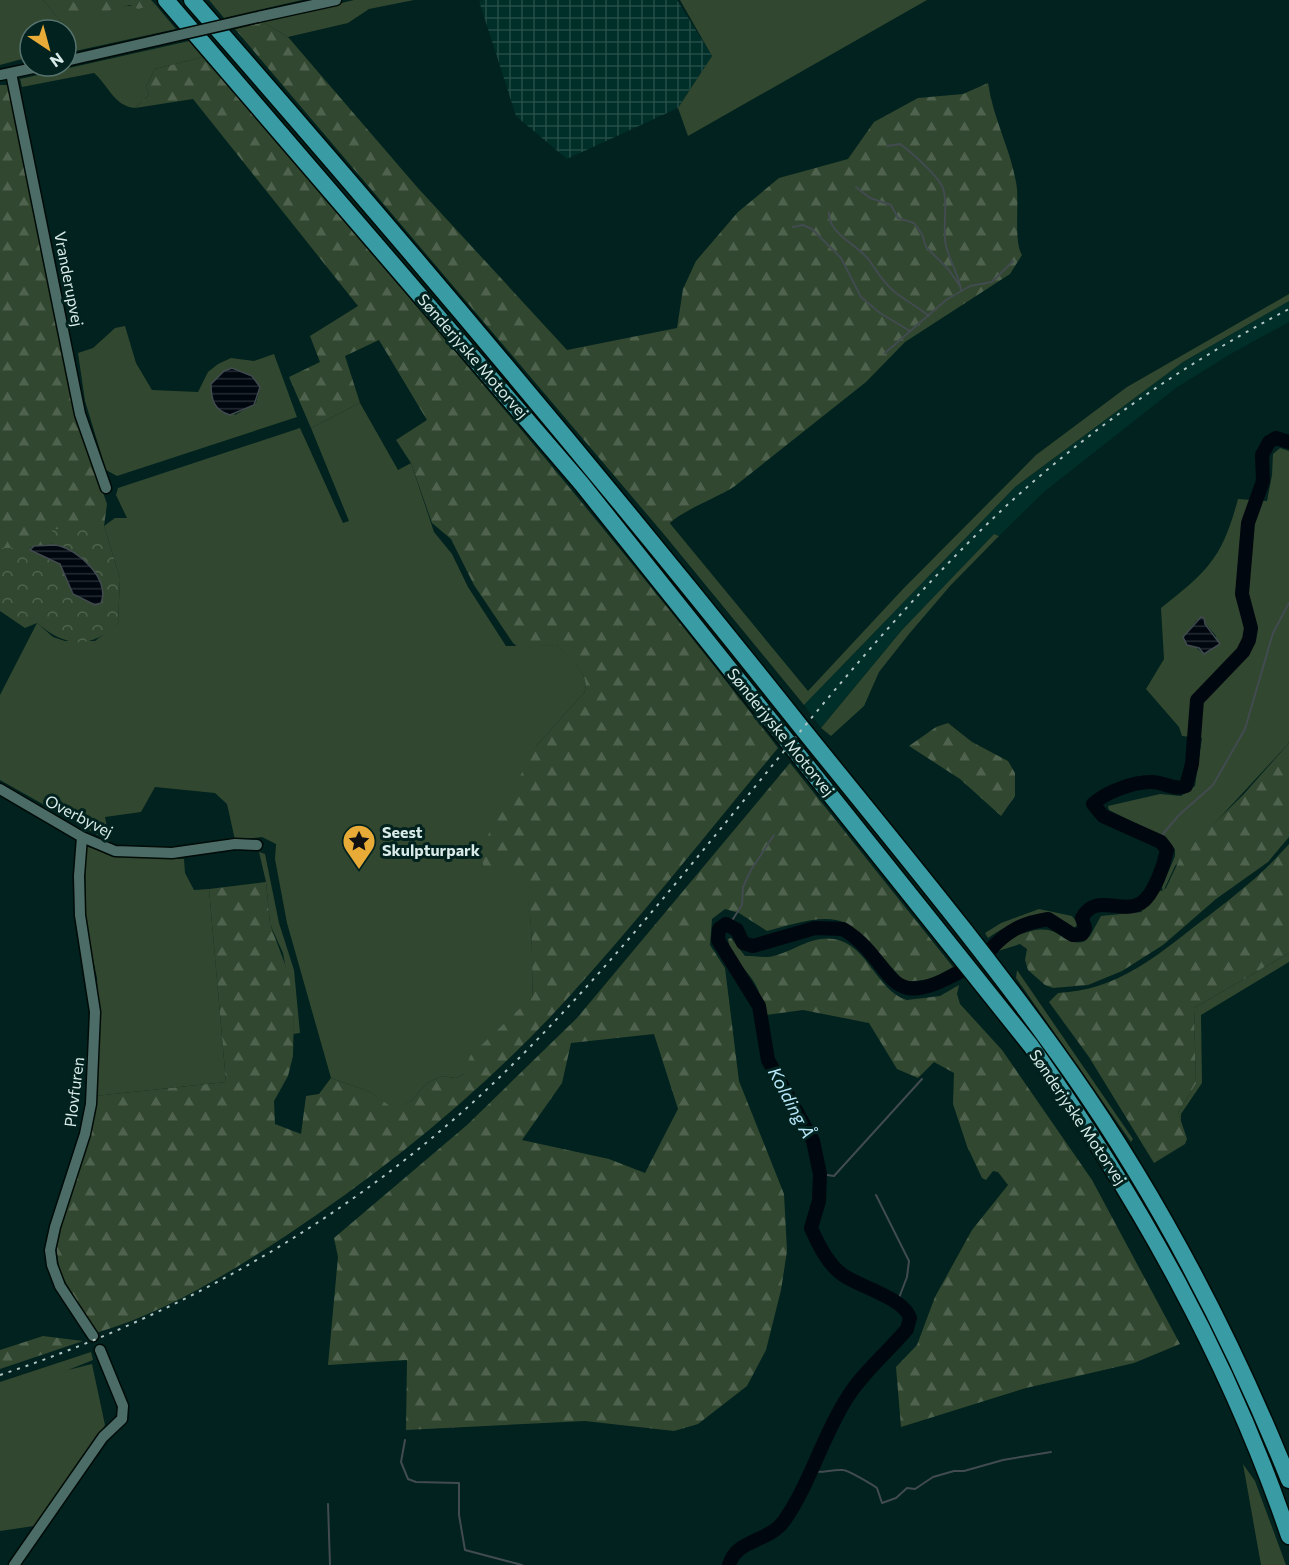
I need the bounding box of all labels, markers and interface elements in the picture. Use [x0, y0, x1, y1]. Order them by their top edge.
north arrow [18, 18, 78, 78]
text: N [47, 49, 68, 72]
street label: Vranderupvej [51, 230, 88, 328]
street label: Sønderjyske Motorvej [414, 289, 533, 422]
street label: Sønderjyske Motorvej [724, 664, 839, 799]
street label: Overbyvej [42, 790, 116, 841]
place label: Seest Skulpturpark [382, 822, 481, 859]
place icon: Seest Skulpturpark [341, 823, 377, 870]
street label: Sønderjyske Motorvej [1026, 1045, 1131, 1188]
street label: Plovfuren [60, 1056, 87, 1128]
water label: Kolding Å [764, 1063, 820, 1142]

